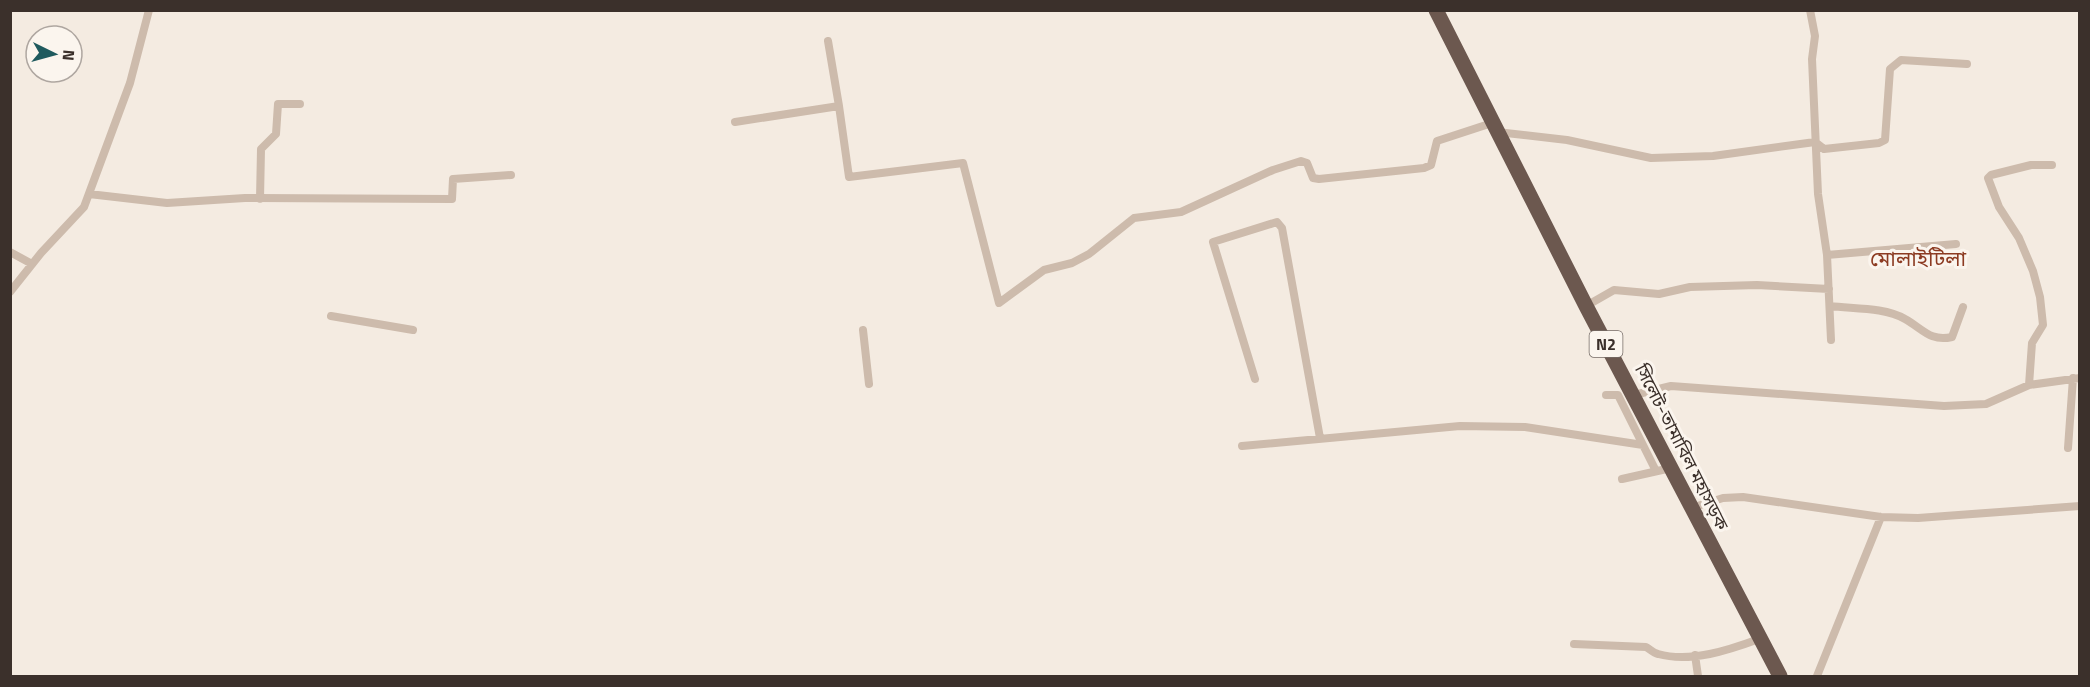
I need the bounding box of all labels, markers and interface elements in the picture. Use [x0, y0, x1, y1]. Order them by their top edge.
north arrow [24, 24, 84, 84]
text: N [57, 49, 81, 62]
district label: মোলাইটিলা [1870, 242, 1966, 274]
road number: N2 [1590, 331, 1622, 357]
street label: সিলেট-তামাবিল মহাসড়ক [1628, 358, 1736, 535]

